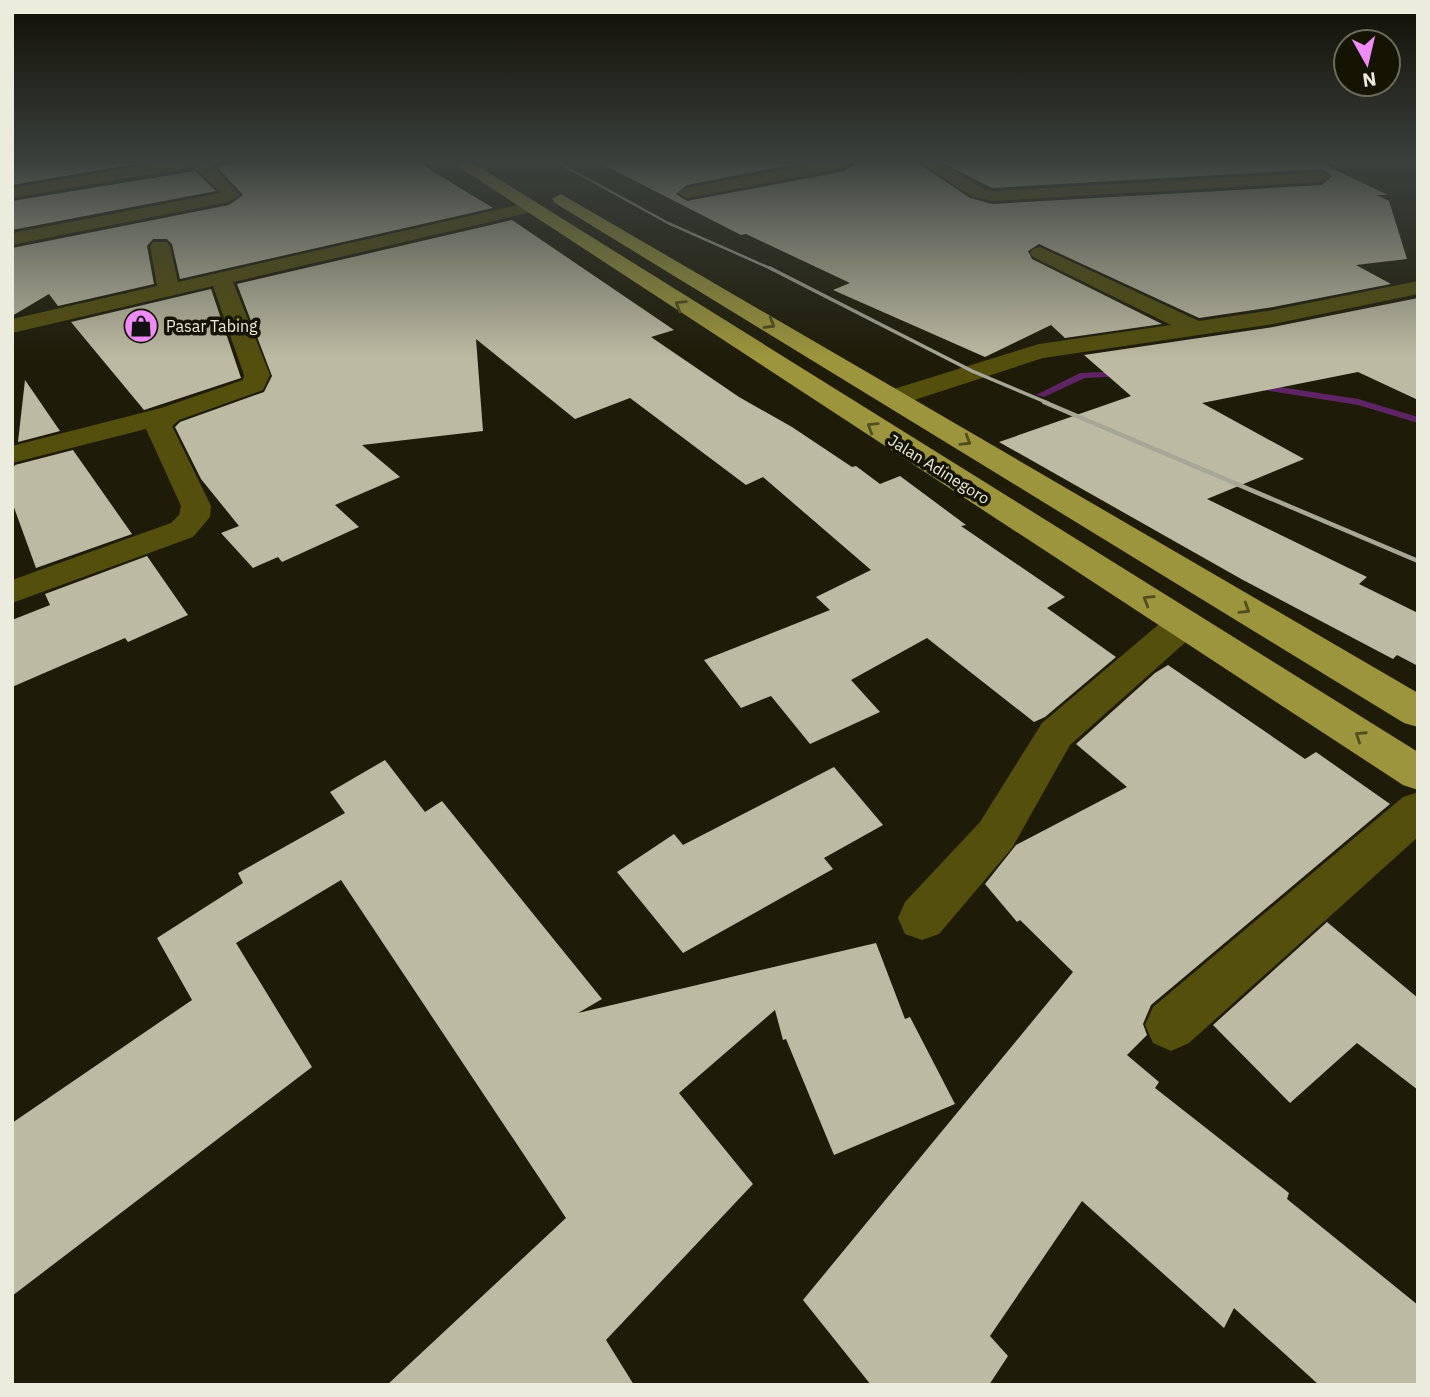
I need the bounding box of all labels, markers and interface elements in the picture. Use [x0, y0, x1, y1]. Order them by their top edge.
north arrow [1332, 28, 1402, 98]
text: N [1361, 67, 1378, 93]
one-way arrow [675, 301, 688, 314]
shop icon: Pasar Tabing [122, 307, 160, 345]
place label: Pasar Tabing [166, 316, 258, 336]
one-way arrow [763, 316, 776, 329]
one-way arrow [867, 422, 880, 435]
street label: Jalan Adinegoro [885, 430, 993, 508]
one-way arrow [958, 433, 971, 446]
one-way arrow [1142, 596, 1155, 609]
one-way arrow [1237, 600, 1250, 613]
one-way arrow [1355, 731, 1368, 744]

